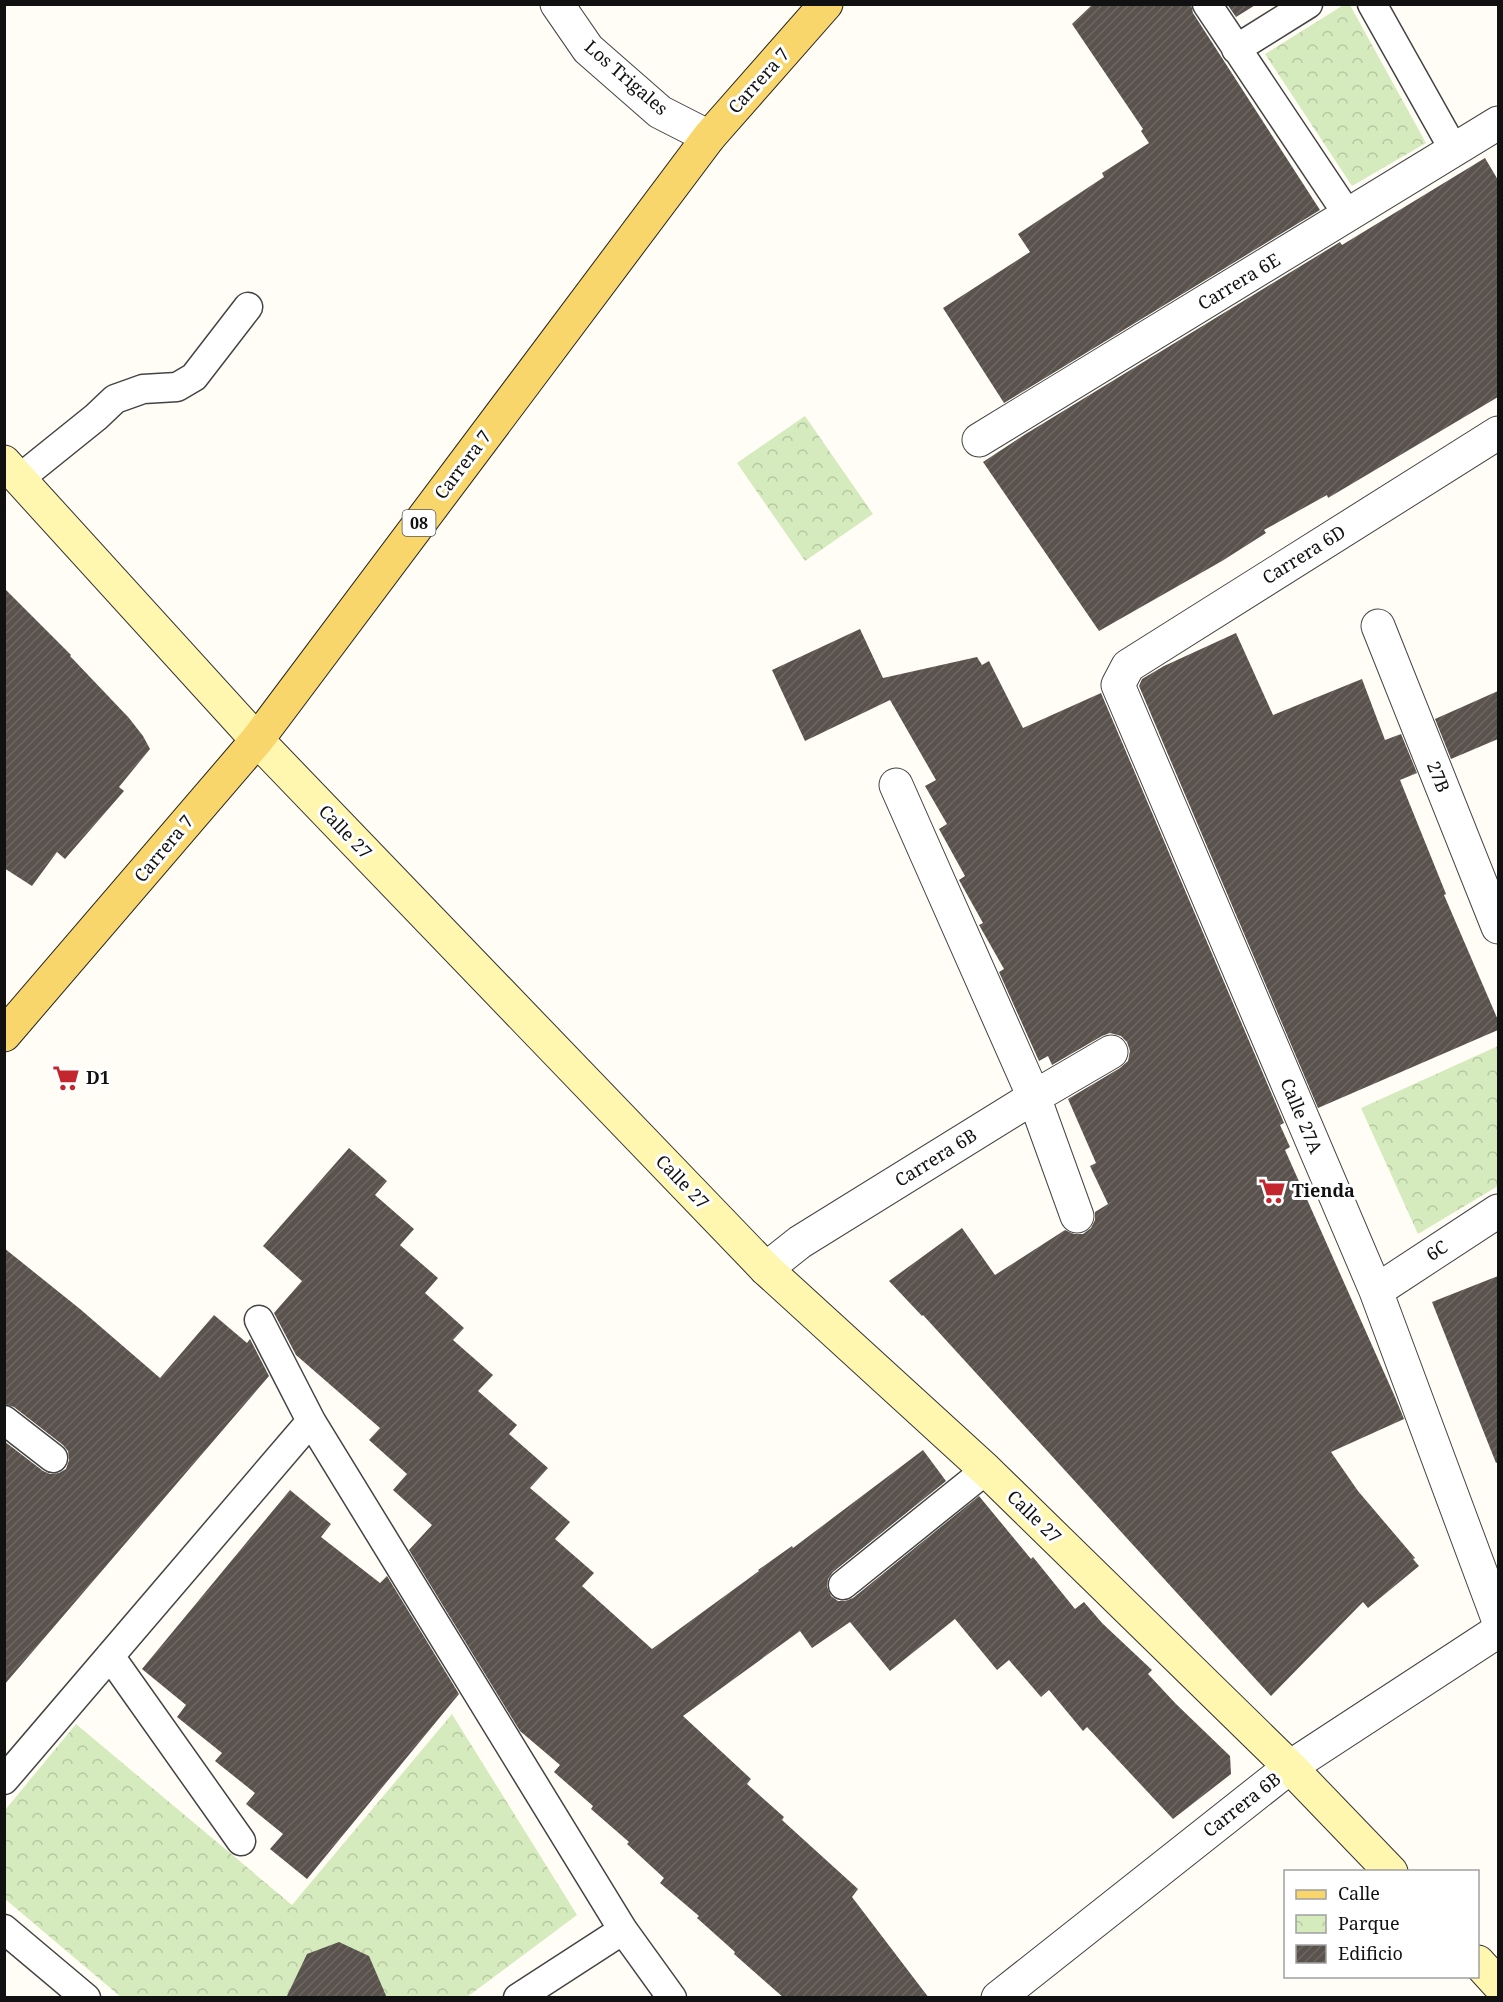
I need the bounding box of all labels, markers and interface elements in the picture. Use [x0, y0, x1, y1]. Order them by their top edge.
street label: Los Trigales [580, 34, 673, 120]
street label: Carrera 7 [722, 42, 794, 118]
street label: Carrera 6E [1193, 247, 1284, 315]
street label: Carrera 7 [428, 425, 496, 504]
road number: 08 [402, 510, 436, 536]
street label: Carrera 6D [1257, 519, 1350, 589]
street label: 27B [1422, 757, 1456, 796]
street label: Calle 27 [314, 799, 378, 864]
street label: Carrera 7 [128, 810, 198, 887]
supermarket icon: D1 [51, 1063, 81, 1093]
place label: D1 [86, 1065, 110, 1089]
street label: Calle 27A [1275, 1074, 1329, 1157]
street label: Carrera 6B [890, 1122, 981, 1192]
street label: Calle 27 [651, 1149, 715, 1214]
supermarket icon: Tienda [1257, 1176, 1287, 1206]
place label: Tienda [1292, 1178, 1355, 1202]
street label: 6C [1421, 1234, 1452, 1266]
street label: Calle 27 [1002, 1484, 1067, 1548]
street label: Carrera 6B [1198, 1766, 1285, 1842]
legend [1284, 1870, 1479, 1978]
text: Calle [1338, 1881, 1380, 1905]
text: Parque [1338, 1911, 1400, 1935]
text: Edificio [1338, 1941, 1403, 1965]

